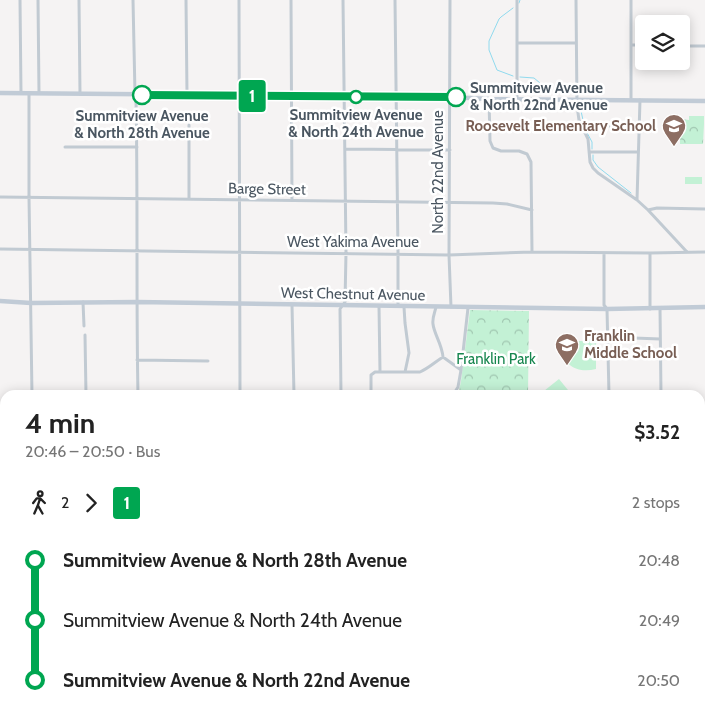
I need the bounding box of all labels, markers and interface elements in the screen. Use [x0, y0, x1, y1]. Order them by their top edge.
map controls [635, 15, 690, 70]
button: layers [635, 15, 690, 70]
place label: Summitview Avenue & North 22nd Avenue [470, 79, 608, 114]
line badge: 1 [236, 80, 268, 112]
marker: Summitview Avenue & North 28th Avenue [132, 85, 152, 105]
text: 1 [249, 85, 255, 107]
marker: Summitview Avenue & North 22nd Avenue [446, 87, 466, 107]
marker: Summitview Avenue & North 24th Avenue [349, 90, 363, 104]
place label: Summitview Avenue & North 24th Avenue [288, 106, 424, 141]
place label: Summitview Avenue & North 28th Avenue [74, 107, 210, 142]
street label: North 22nd Avenue [429, 110, 447, 234]
school or university icon: Roosevelt Elementary School [661, 113, 687, 147]
place label: Roosevelt Elementary School [465, 117, 656, 135]
street label: Barge Street [228, 179, 306, 199]
street label: West Yakima Avenue [287, 233, 419, 251]
street label: West Chestnut Avenue [281, 284, 426, 304]
place label: Franklin Middle School [584, 327, 677, 362]
school or university icon: Franklin Middle School [554, 332, 580, 366]
park label: Franklin Park [456, 350, 536, 368]
text: 4 min [25, 406, 95, 440]
text: $3.52 [634, 421, 680, 444]
text: 20:46 – 20:50 · Bus [25, 442, 160, 461]
icon: walk [25, 489, 53, 517]
icon: forward [77, 489, 105, 517]
text: 1 [123, 492, 130, 514]
text: 2 [61, 493, 69, 512]
text: 2 stops [632, 493, 680, 512]
text: Summitview Avenue & North 28th Avenue [63, 549, 407, 572]
text: 20:48 [638, 551, 680, 570]
text: Summitview Avenue & North 24th Avenue [63, 609, 402, 632]
text: 20:49 [639, 611, 680, 630]
text: Summitview Avenue & North 22nd Avenue [63, 669, 410, 692]
text: 20:50 [637, 671, 680, 690]

